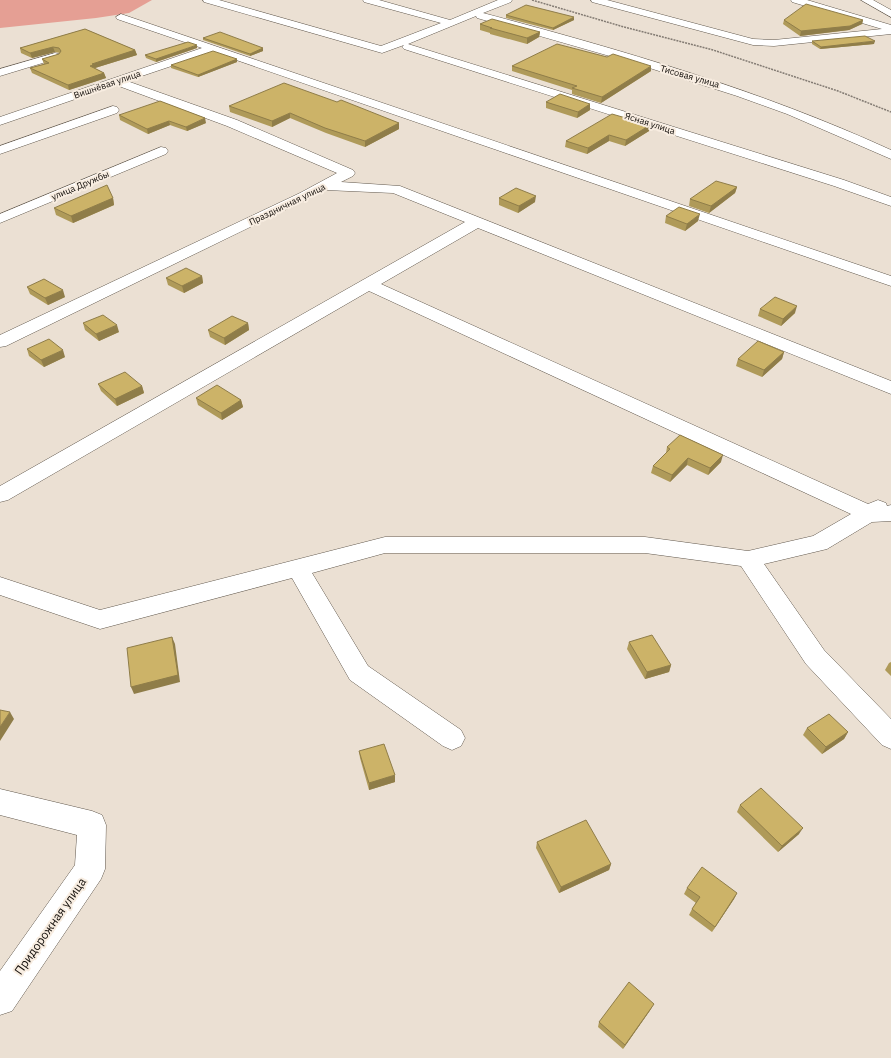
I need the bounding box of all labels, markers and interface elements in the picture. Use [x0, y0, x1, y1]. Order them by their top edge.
street label: Тисовая улица [659, 62, 721, 90]
street label: Вишнёвая улица [72, 67, 142, 101]
street label: Ясная улица [623, 110, 677, 136]
street label: улица Дружбы [49, 168, 111, 202]
street label: Праздничная улица [247, 181, 327, 227]
street label: Придорожная улица [11, 874, 89, 977]

